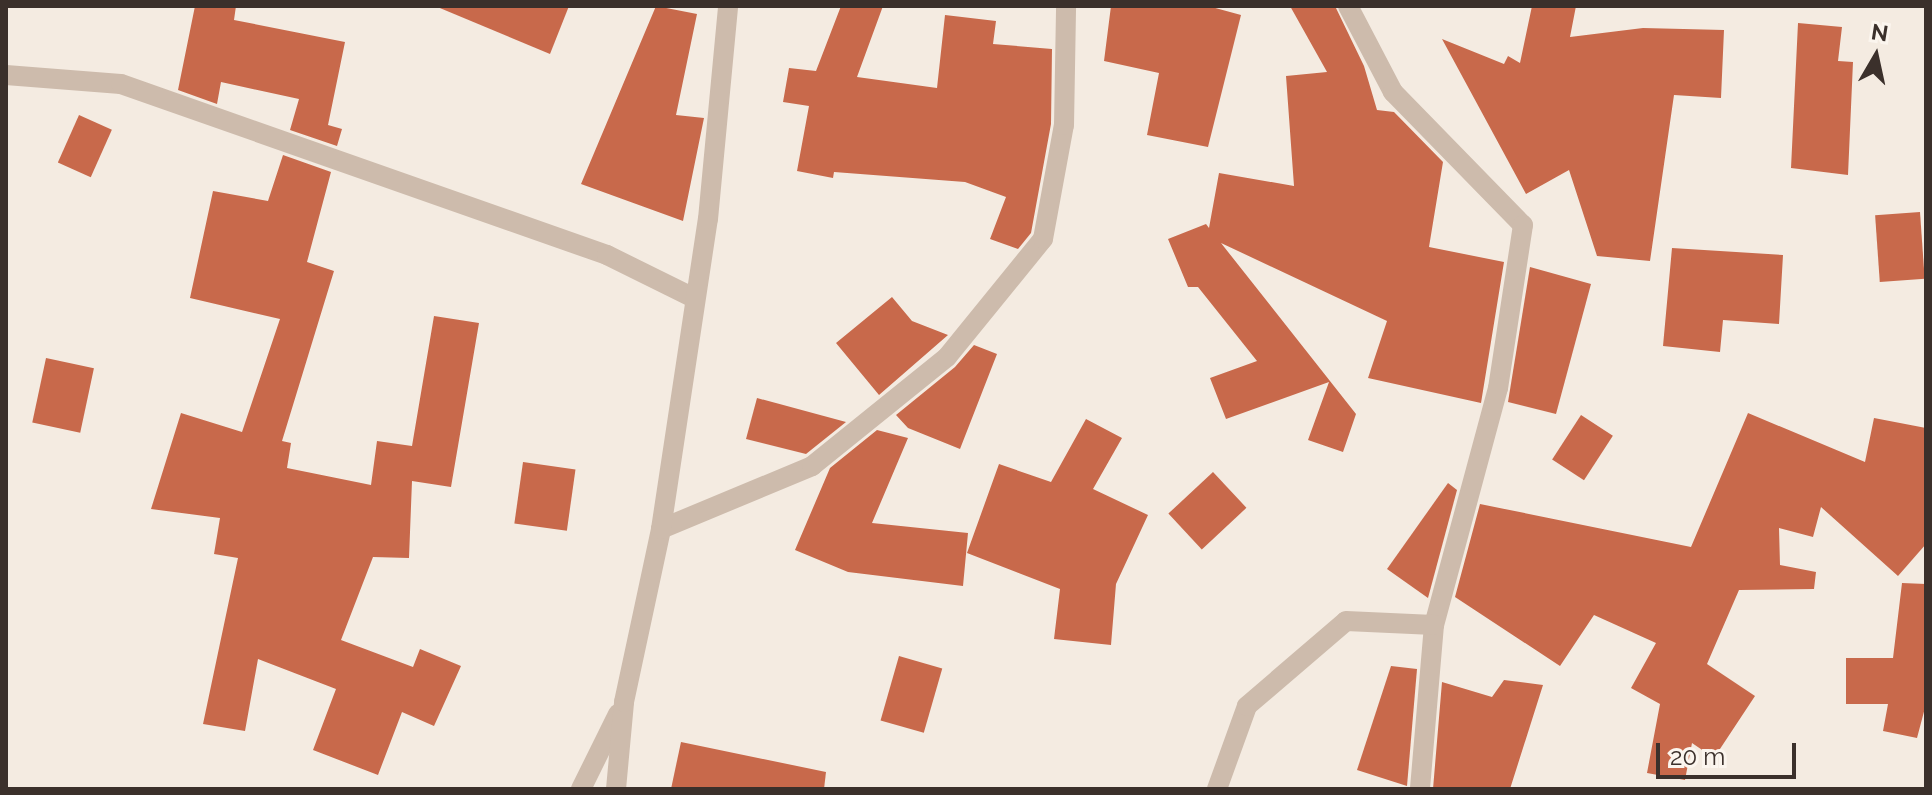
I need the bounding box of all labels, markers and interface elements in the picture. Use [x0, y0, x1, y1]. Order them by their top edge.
north arrow [1836, 16, 1916, 96]
text: N [1869, 18, 1890, 46]
scale bar [1660, 727, 1800, 777]
text: 20 m [1670, 742, 1725, 771]

